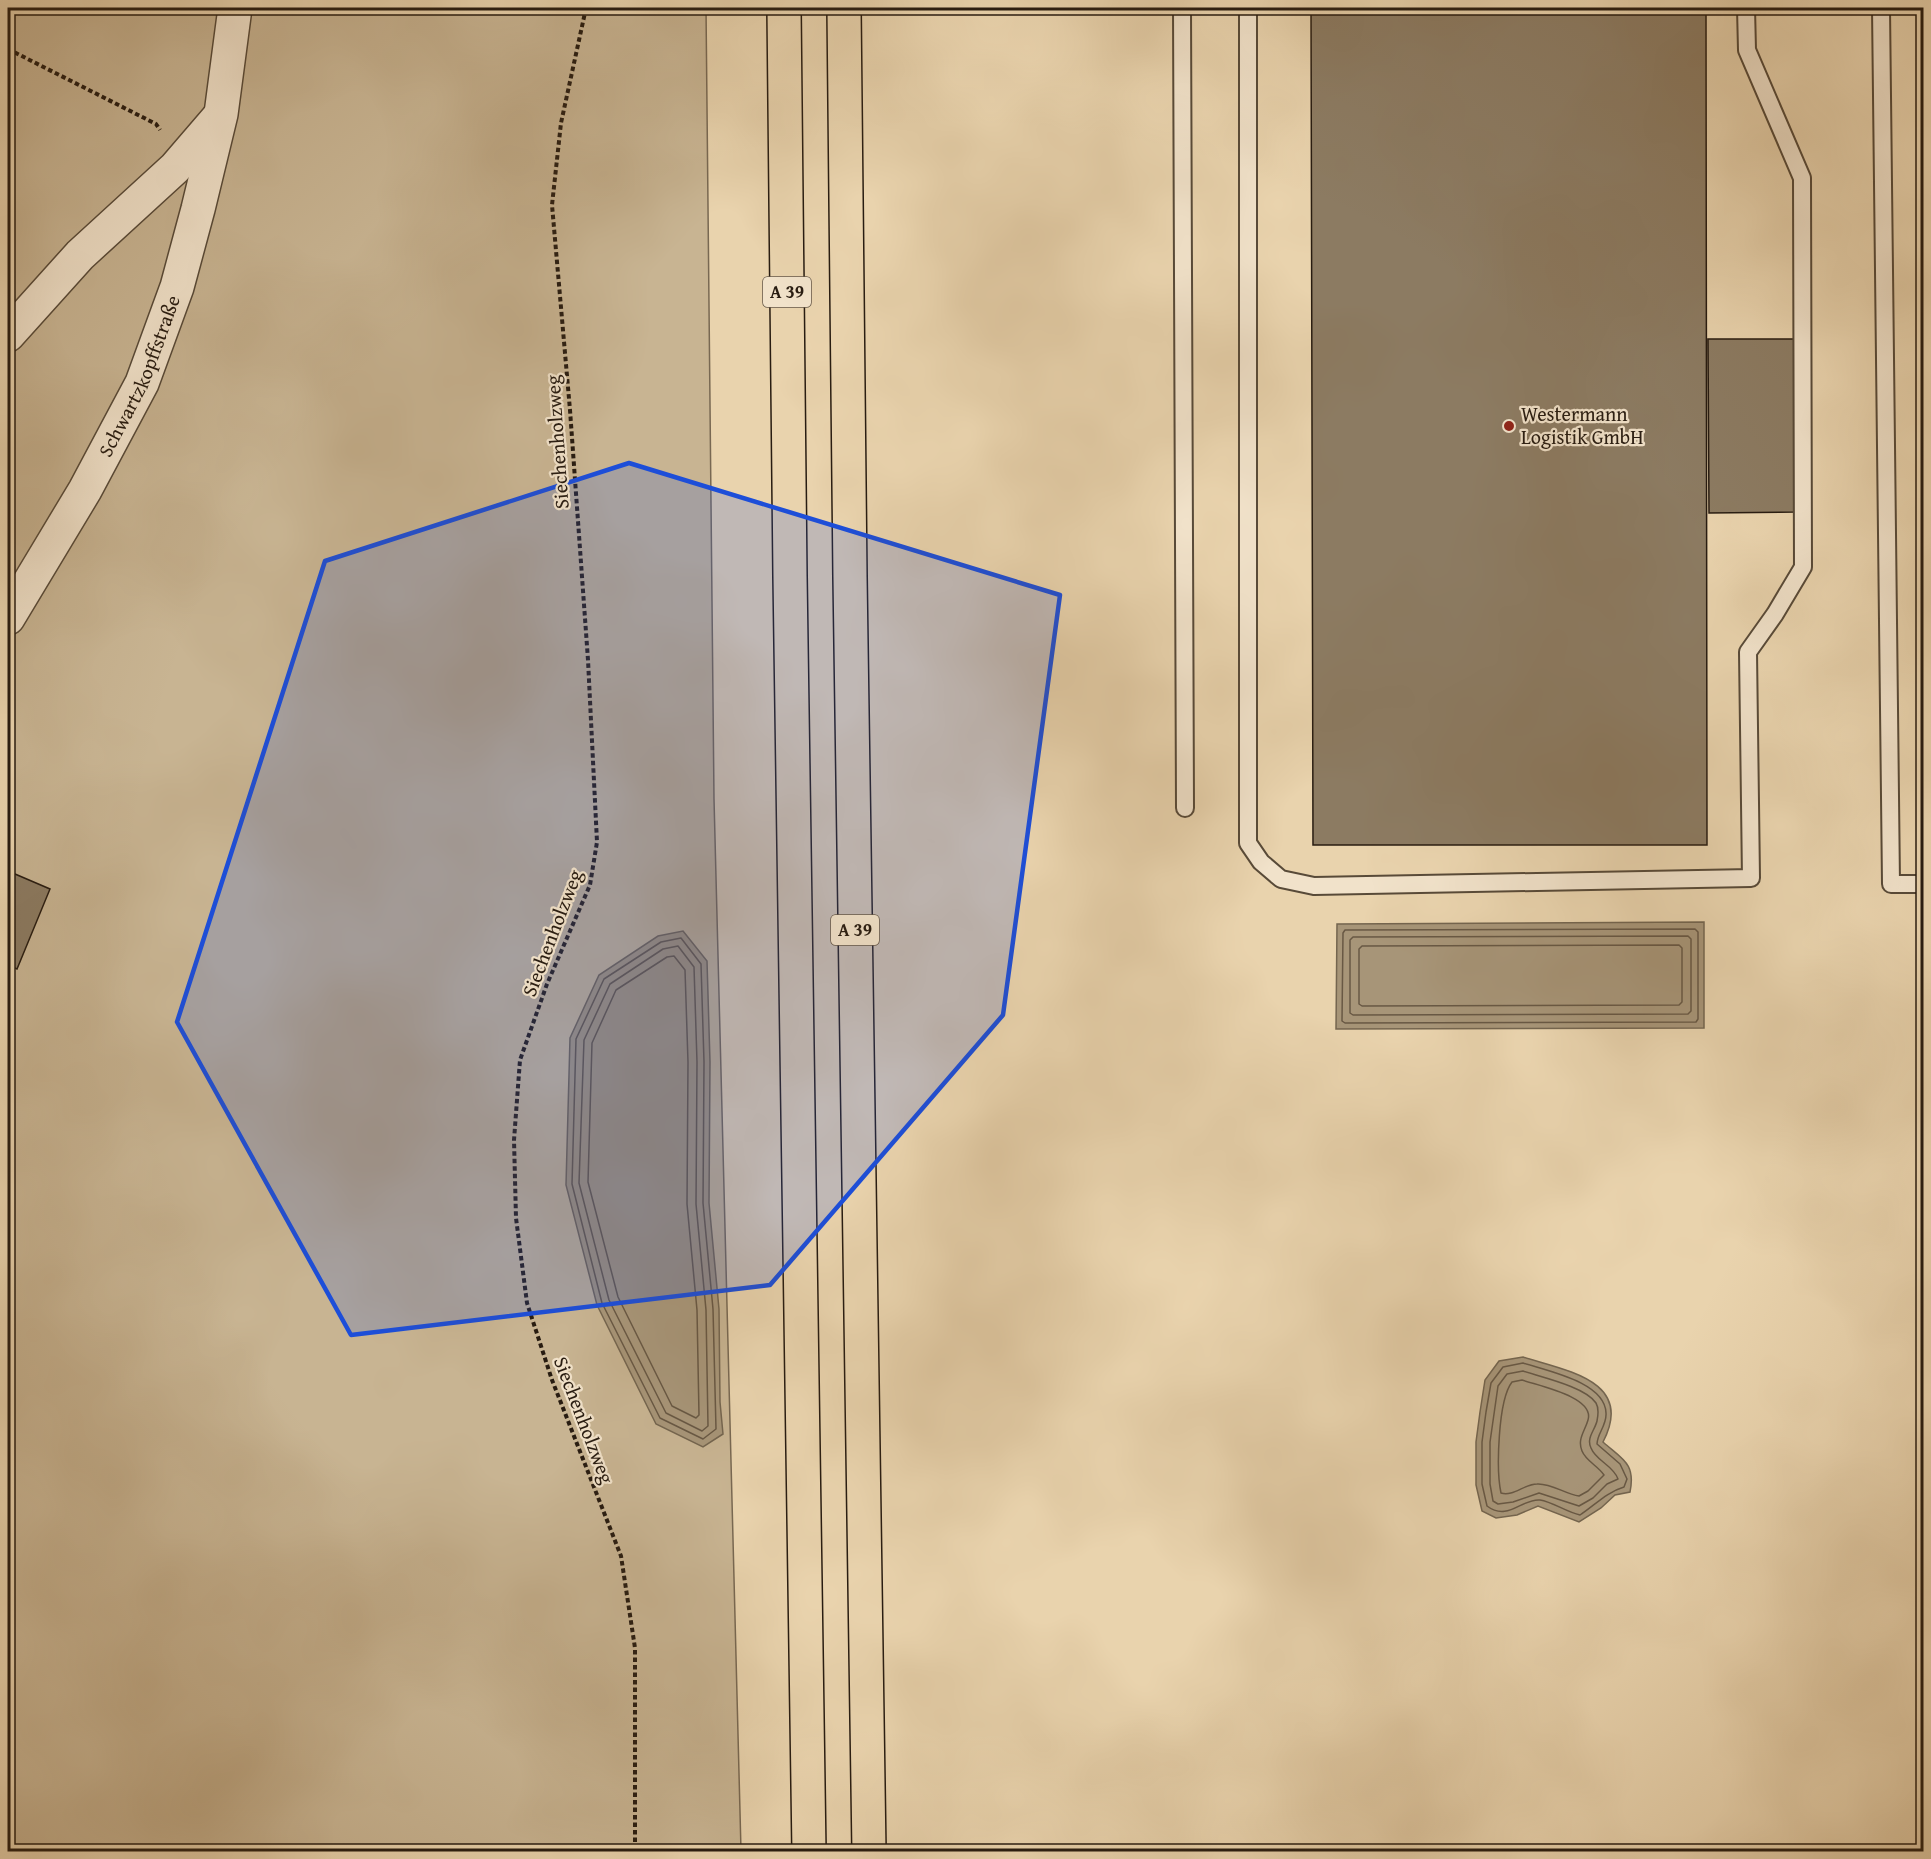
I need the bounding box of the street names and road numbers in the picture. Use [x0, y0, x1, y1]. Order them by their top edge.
road number: A 39 [763, 277, 811, 307]
street label: Schwartzkopffstraße [90, 291, 187, 462]
street label: Siechenholzweg [537, 374, 576, 510]
street label: Siechenholzweg [514, 865, 589, 1001]
road number: A 39 [831, 915, 879, 945]
street label: Siechenholzweg [547, 1352, 622, 1488]

